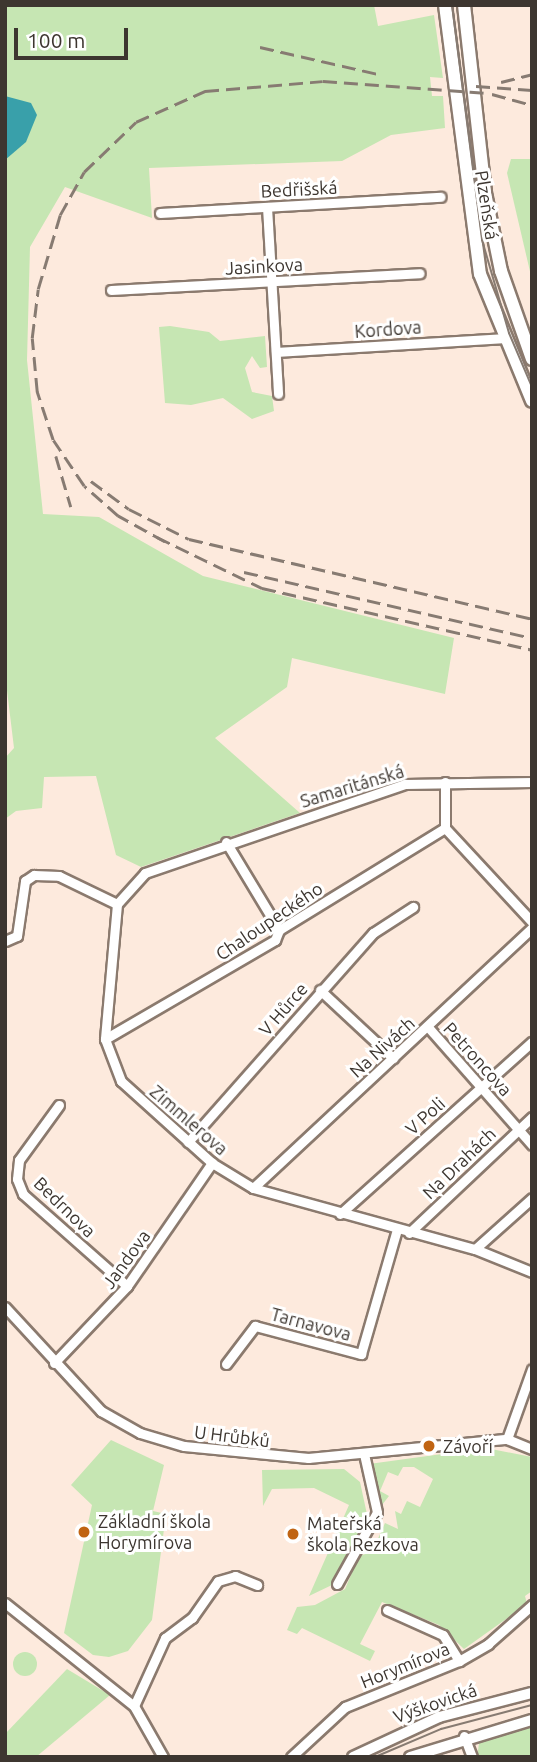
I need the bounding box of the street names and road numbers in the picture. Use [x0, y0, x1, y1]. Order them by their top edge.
street label: Plzeňská [471, 169, 503, 241]
street label: Bedřišská [260, 176, 338, 202]
street label: Jasinkova [225, 253, 303, 279]
street label: Kordova [354, 316, 422, 342]
street label: Samaritánská [297, 760, 407, 812]
street label: Chaloupeckého [211, 877, 327, 965]
street label: V Hůrce [254, 978, 312, 1040]
street label: Na Nivách [345, 1012, 419, 1082]
street label: Petroncova [439, 1018, 517, 1100]
street label: Zimmlerova [146, 1080, 232, 1160]
street label: V Poli [401, 1093, 449, 1139]
street label: Na Drahách [418, 1123, 500, 1203]
street label: Bedrnova [30, 1172, 100, 1242]
street label: Jandova [97, 1225, 155, 1293]
street label: Tarnavova [269, 1303, 353, 1345]
street label: U Hrůbků [193, 1421, 271, 1451]
street label: Horymírova [357, 1637, 453, 1693]
street label: Výškovická [390, 1679, 480, 1727]

